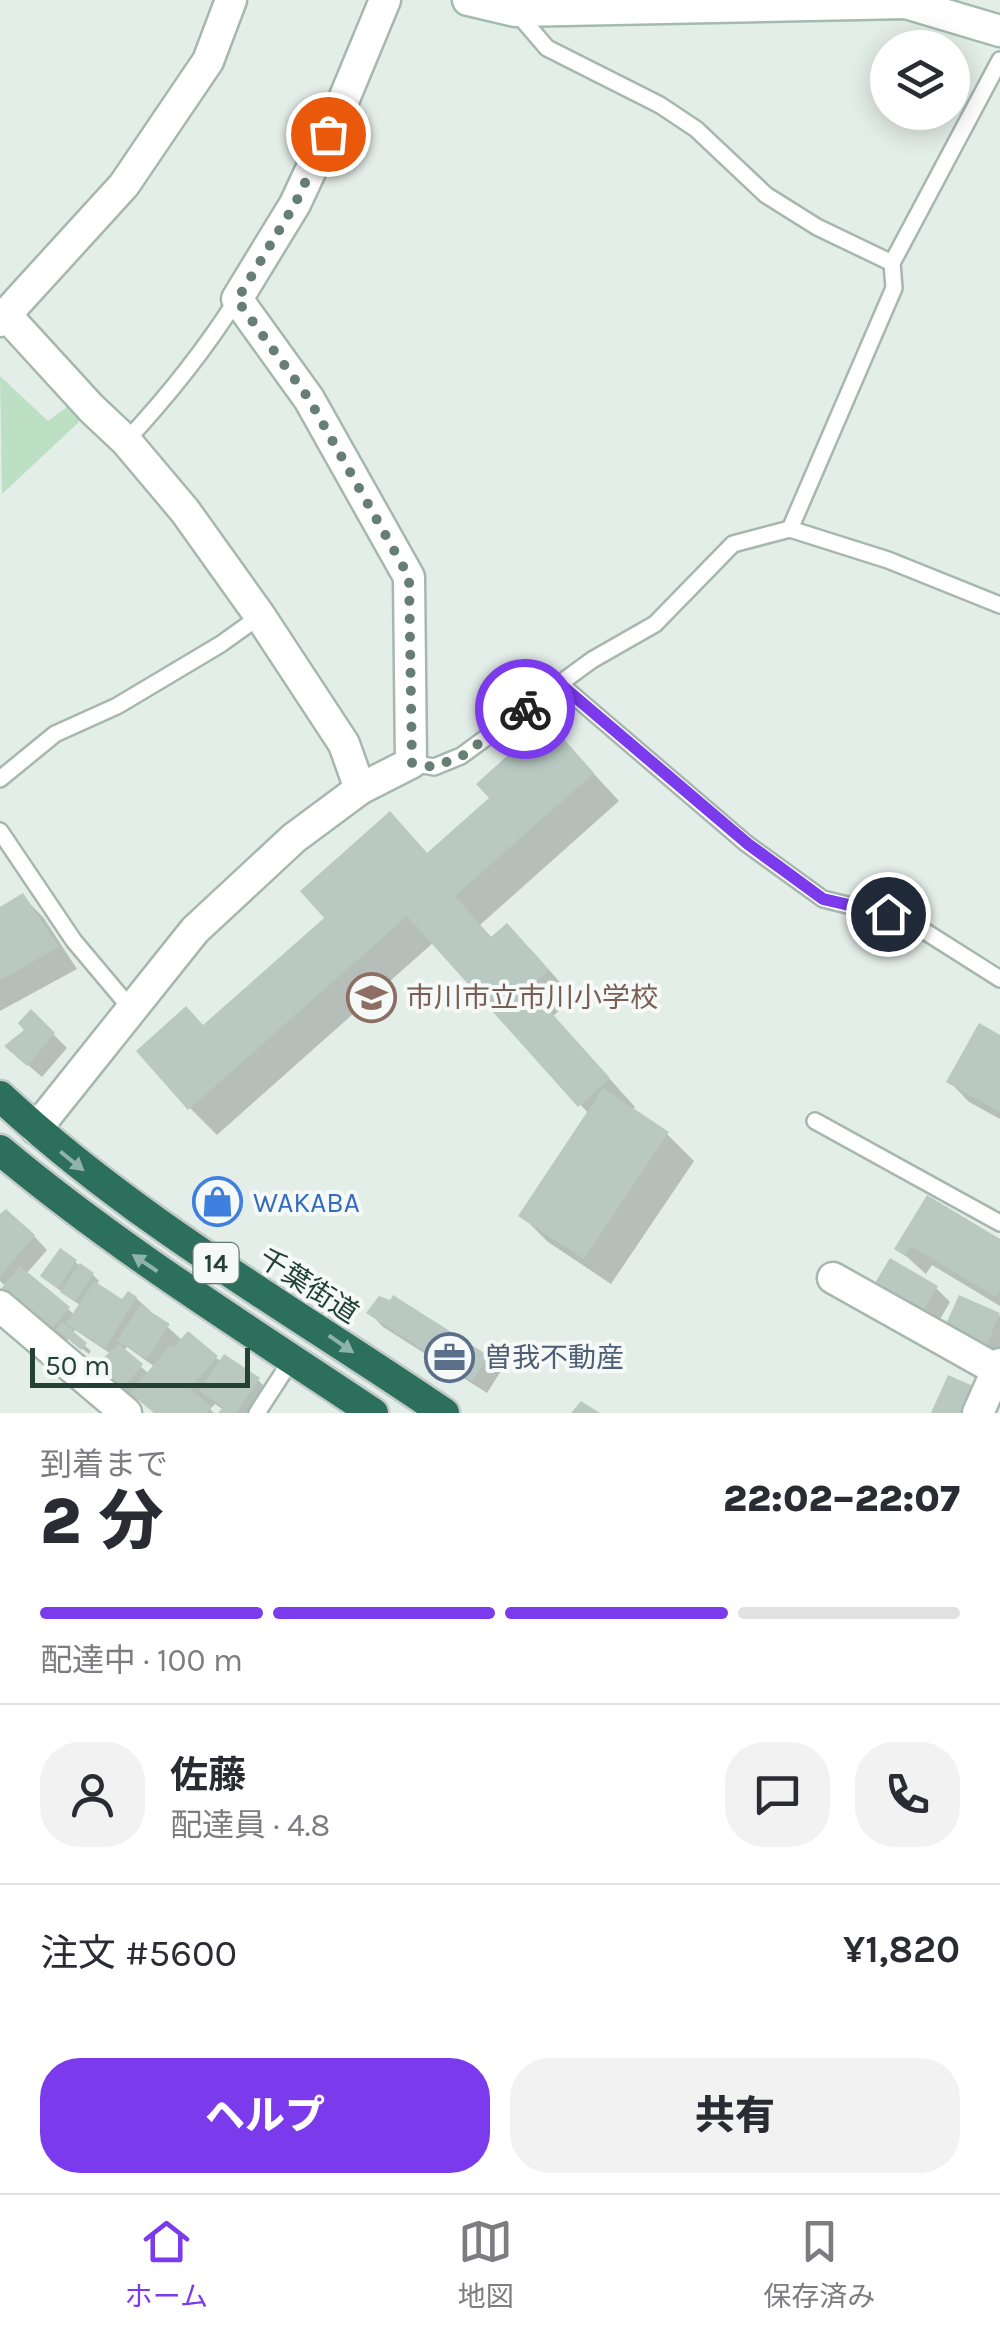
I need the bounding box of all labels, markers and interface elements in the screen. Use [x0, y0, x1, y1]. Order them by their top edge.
map controls [870, 30, 970, 130]
button: layers [870, 30, 970, 130]
pin [286, 92, 371, 177]
icon: bag [301, 107, 356, 162]
courier [475, 659, 575, 759]
icon: bike [498, 682, 553, 737]
pin [846, 872, 931, 957]
icon: home [861, 887, 916, 942]
school or university icon: 市川市立市川小学校 [345, 971, 397, 1023]
place label: 市川市立市川小学校 [406, 981, 658, 1014]
one-way arrow [60, 1150, 85, 1171]
shop icon: WAKABA [192, 1176, 244, 1228]
place label: WAKABA [253, 1186, 360, 1219]
street label: 千葉街道 [253, 1241, 365, 1330]
road number: 14 [194, 1243, 238, 1283]
one-way arrow [132, 1254, 159, 1272]
office icon: 曽我不動産 [423, 1331, 475, 1383]
one-way arrow [327, 1334, 354, 1353]
place label: 曽我不動産 [484, 1341, 624, 1374]
scale bar [30, 1343, 250, 1388]
text: 50 m [45, 1349, 110, 1382]
text: 到着まで [40, 1446, 168, 1483]
text: 22:02–22:07 [723, 1476, 960, 1521]
text: 2 分 [40, 1483, 164, 1559]
text: 配達中 · 100 m [40, 1642, 243, 1679]
button: person [40, 1742, 145, 1847]
button: chat [725, 1742, 830, 1847]
button: phone [855, 1742, 960, 1847]
text: 佐藤 [170, 1753, 246, 1798]
text: 配達員 · 4.8 [170, 1807, 330, 1844]
text: ¥1,820 [843, 1927, 960, 1972]
text: 注文 #5600 [40, 1931, 237, 1976]
button: ヘルプ [40, 2058, 490, 2173]
button: 共有 [510, 2058, 960, 2173]
tab: ホーム [125, 2214, 208, 2314]
tab: 地図 [458, 2214, 514, 2314]
tab: 保存済み [763, 2214, 875, 2314]

